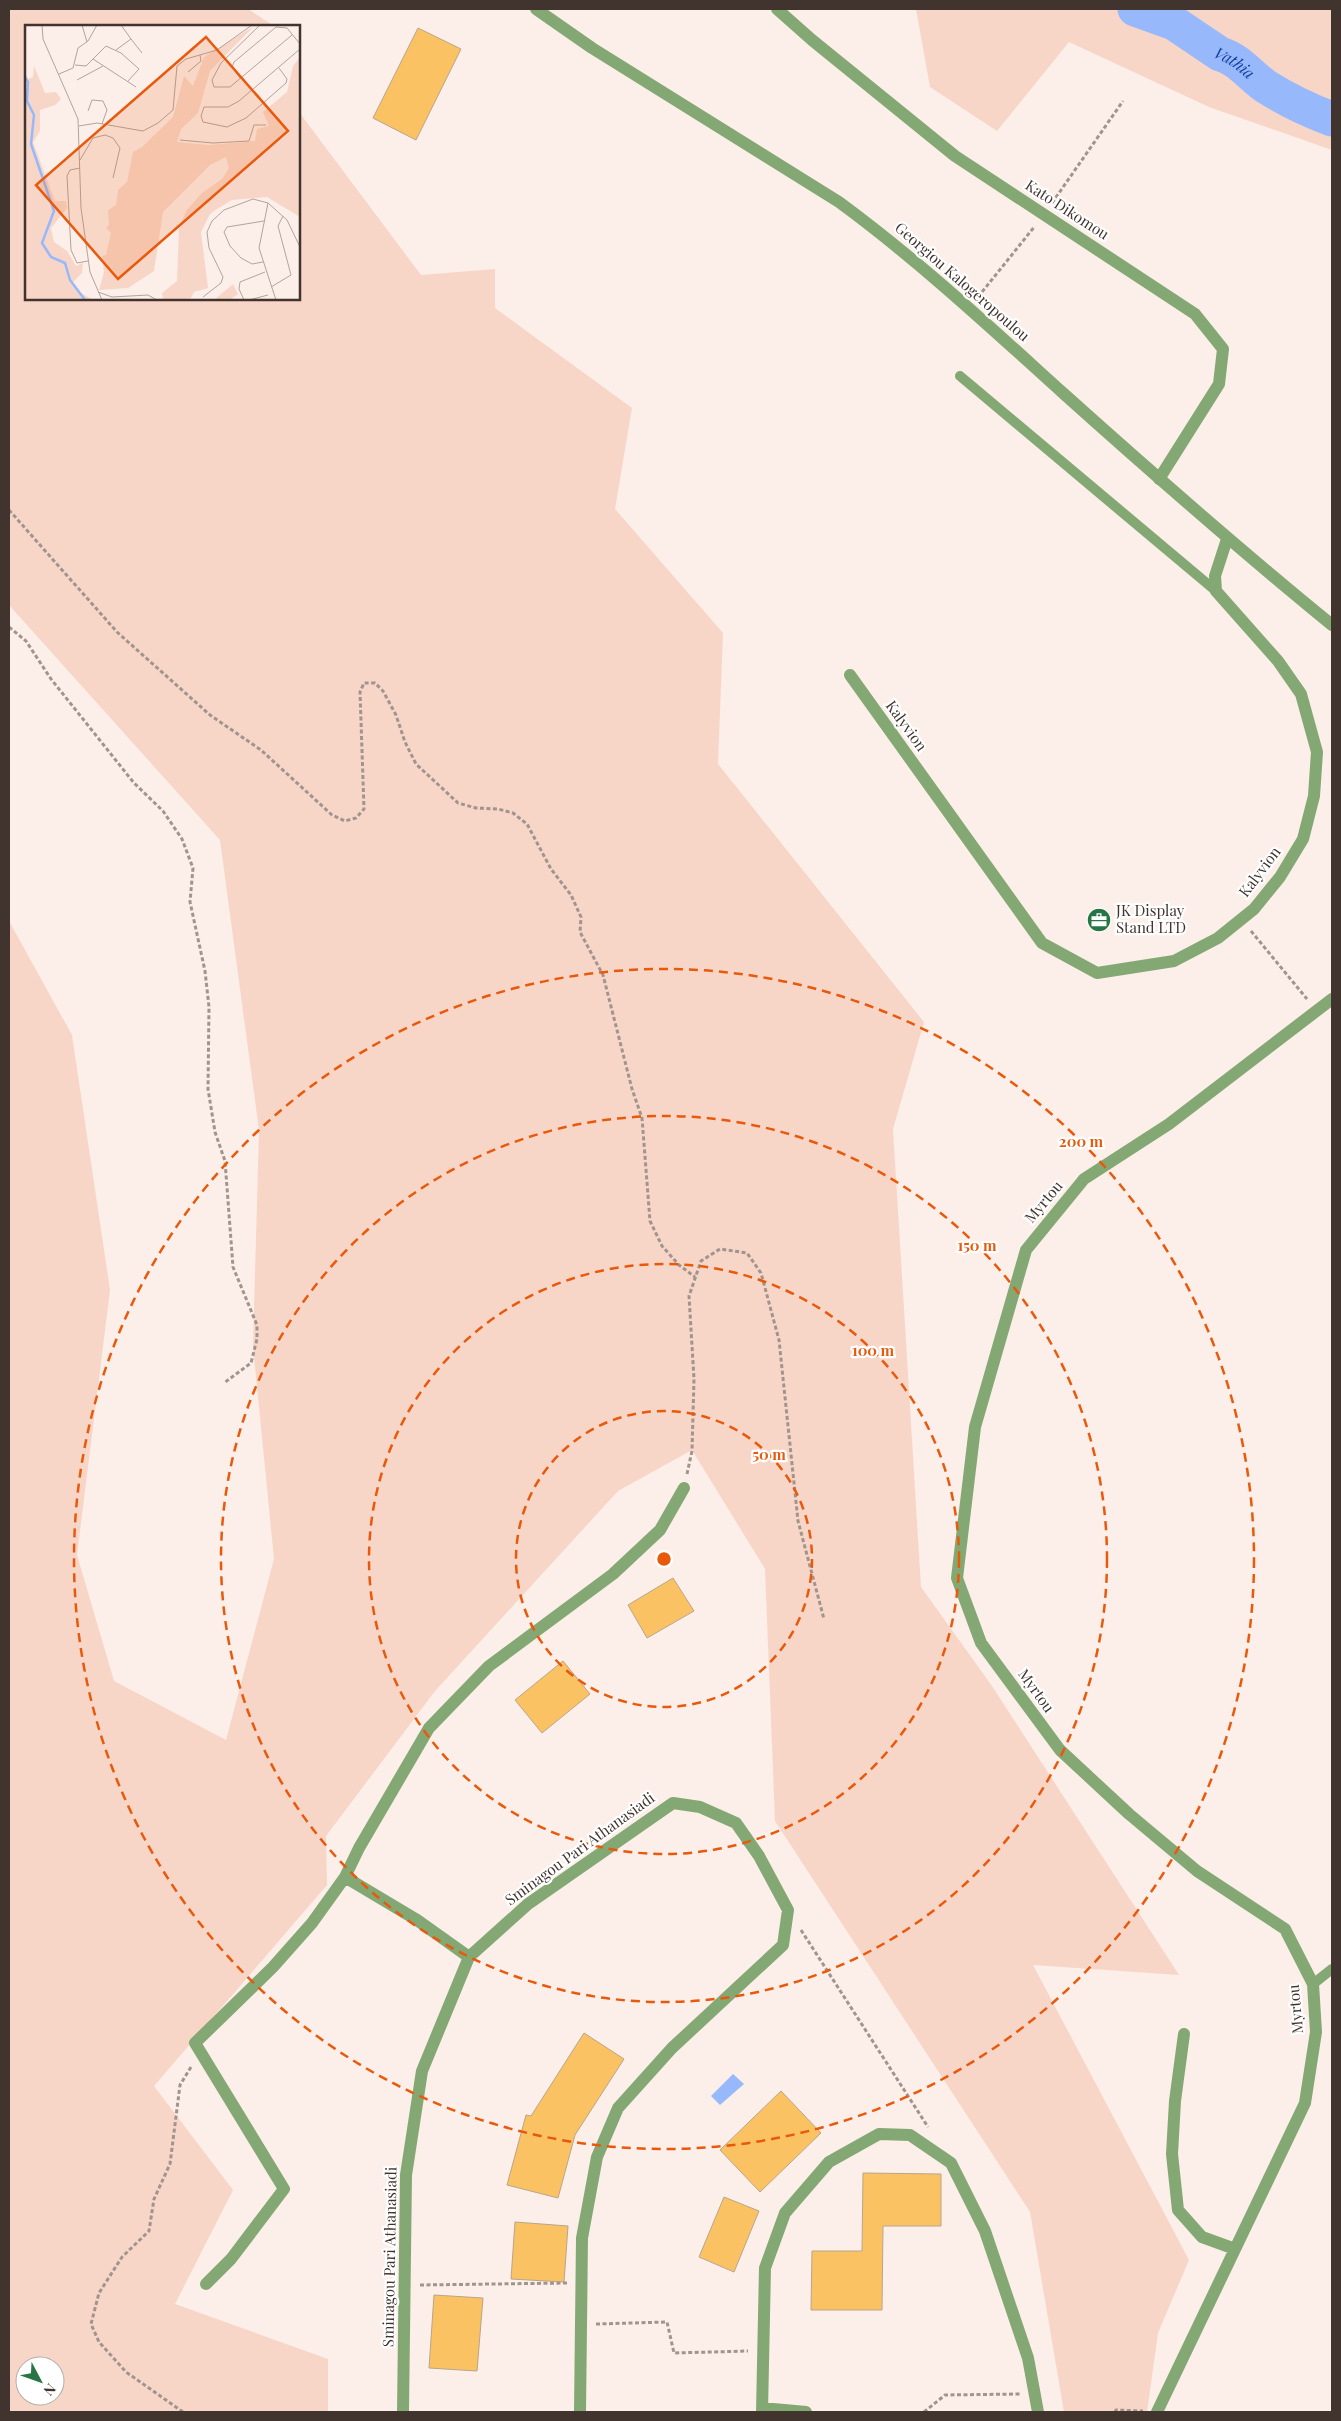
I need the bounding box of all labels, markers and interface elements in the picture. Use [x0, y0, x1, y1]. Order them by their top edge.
inset map [25, 25, 300, 300]
water label: Vathia [1210, 42, 1260, 83]
street label: Kato Dikomou [1022, 175, 1114, 244]
street label: Georgiou Kalogeropoulou [891, 217, 1034, 346]
street label: Kalyvion [882, 696, 932, 755]
street label: Kalyvion [1234, 842, 1285, 901]
place label: JK Display Stand LTD [1115, 900, 1186, 937]
office icon: JK Display Stand LTD [1086, 907, 1112, 933]
text: 200 m [1059, 1131, 1104, 1151]
street label: Myrtou [1020, 1176, 1067, 1227]
text: 150 m [957, 1235, 997, 1255]
text: 100 m [852, 1340, 895, 1360]
text: 50 m [752, 1444, 786, 1464]
centre of rings [655, 1550, 673, 1568]
street label: Myrtou [1014, 1665, 1060, 1716]
street label: Sminagou Pari Athanasiadi [501, 1787, 659, 1909]
street label: Myrtou [1283, 1983, 1307, 2035]
street label: Sminagou Pari Athanasiadi [377, 2166, 401, 2347]
north arrow [15, 2356, 65, 2406]
text: N [40, 2380, 61, 2400]

